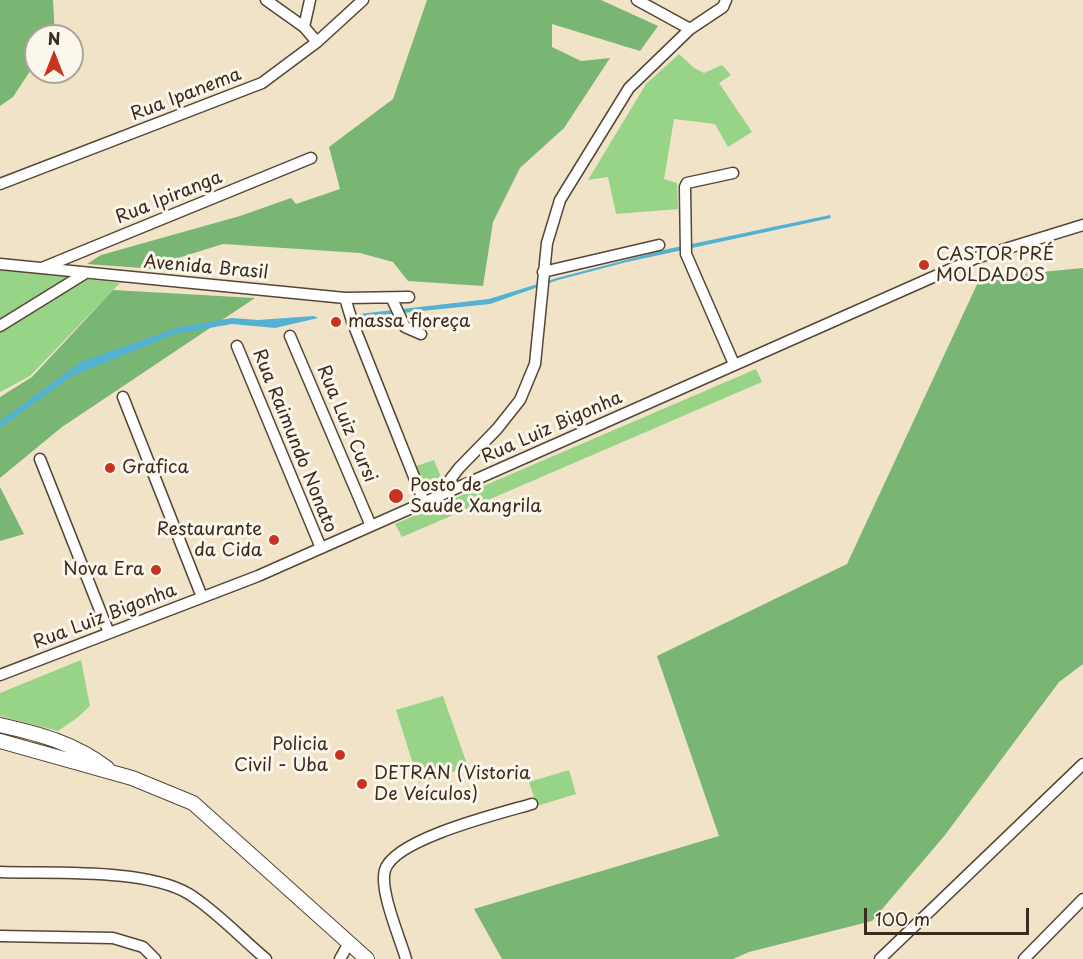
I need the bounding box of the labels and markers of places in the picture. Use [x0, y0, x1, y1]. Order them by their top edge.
place label: CASTOR PRÉ MOLDADOS [936, 244, 1054, 286]
marker: CASTOR PRÉ MOLDADOS [917, 258, 931, 272]
place label: massa floreça [348, 311, 470, 333]
marker: massa floreça [329, 315, 343, 329]
place label: Grafica [122, 457, 189, 479]
marker: Grafica [103, 461, 117, 475]
place label: Posto de Saude Xangrila [410, 475, 541, 518]
marker: Posto de Saude Xangrila [387, 487, 405, 505]
place label: Restaurante da Cida [156, 519, 262, 562]
marker: Restaurante da Cida [267, 533, 281, 547]
place label: Nova Era [63, 559, 144, 581]
marker: Nova Era [149, 563, 163, 577]
place label: Policia Civil - Uba [234, 734, 328, 777]
marker: Policia Civil - Uba [333, 748, 347, 762]
place label: DETRAN (Vistoria De Veículos) [374, 763, 530, 806]
marker: DETRAN (Vistoria De Veículos) [355, 777, 369, 791]

